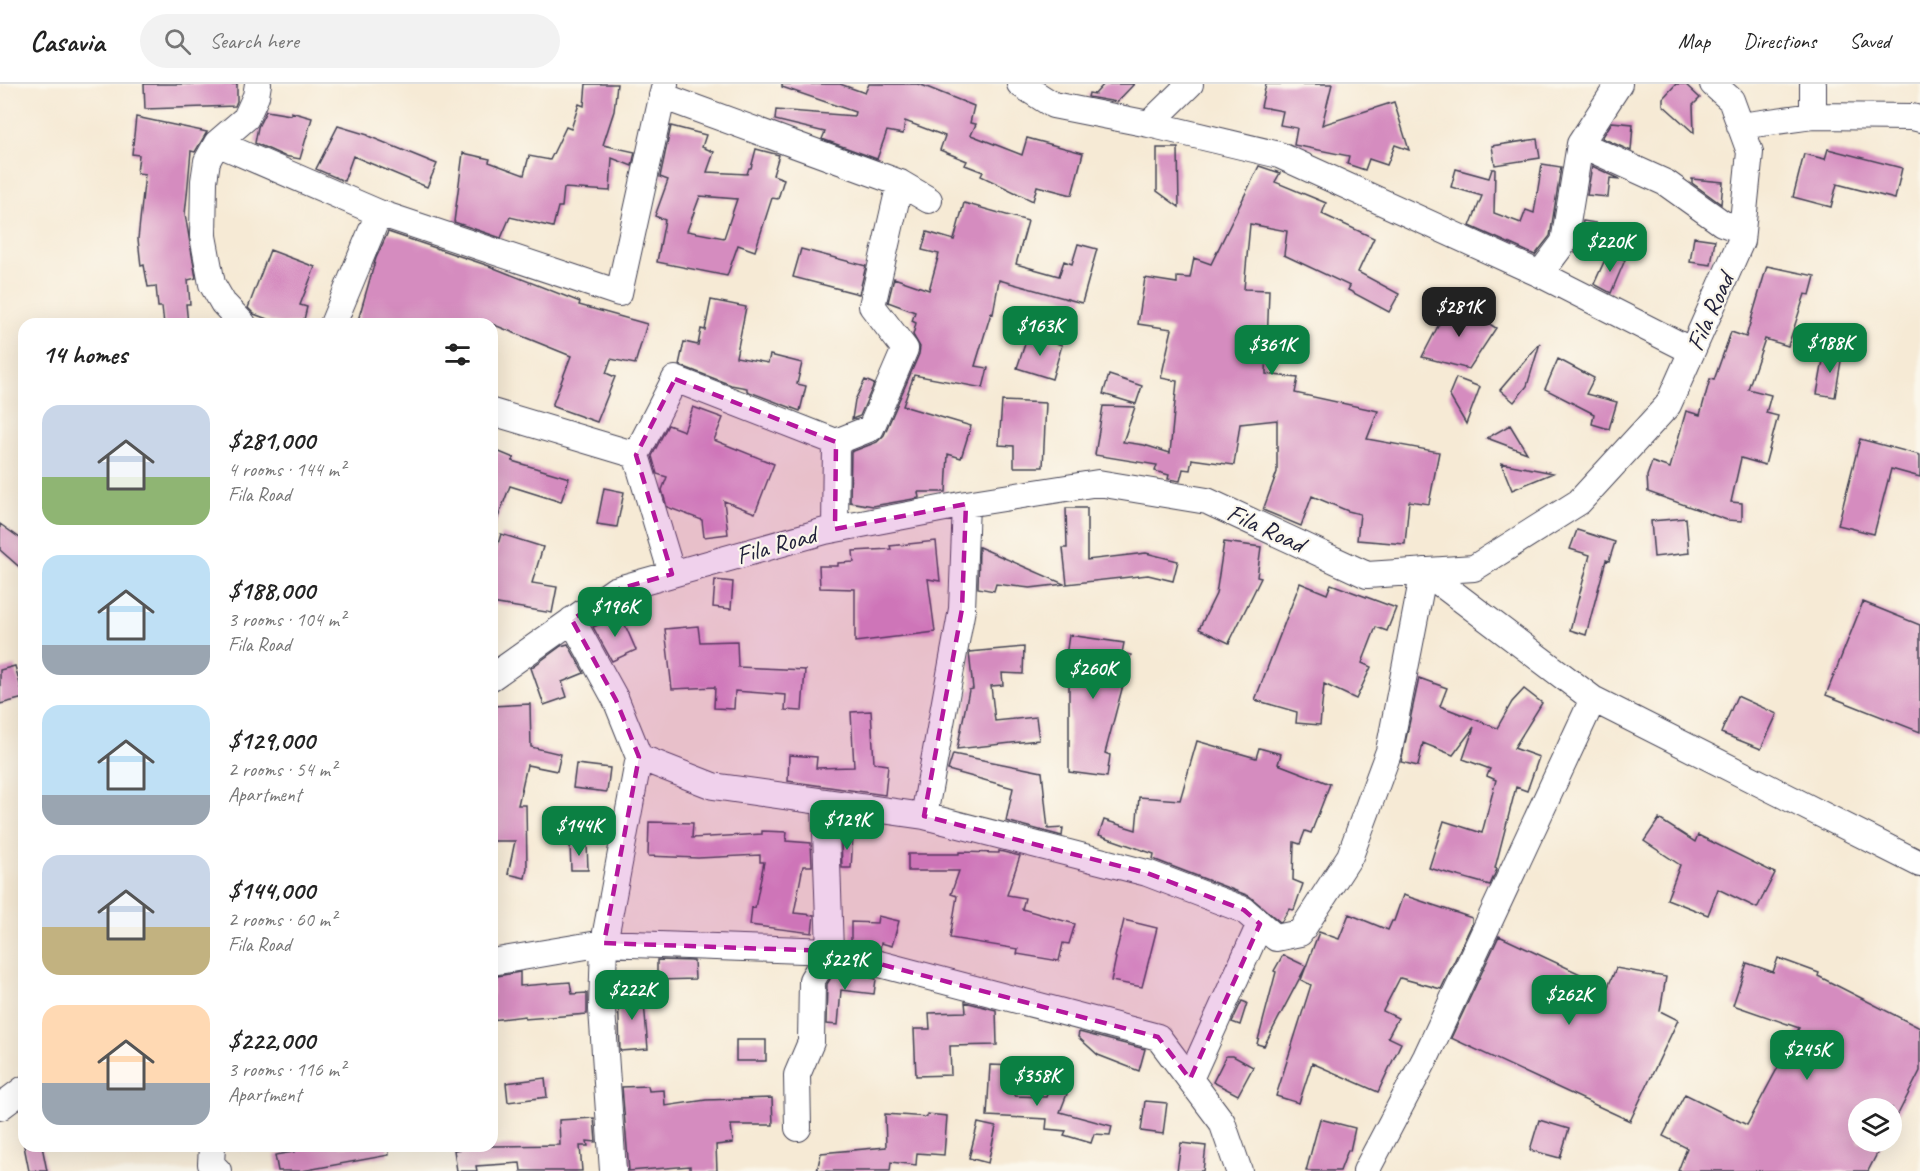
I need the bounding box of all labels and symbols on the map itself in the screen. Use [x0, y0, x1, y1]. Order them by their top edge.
pin: $220K [1568, 222, 1652, 273]
street label: Fila Road [1678, 264, 1743, 356]
pin: $281K [1417, 287, 1501, 338]
pin: $163K [998, 306, 1082, 357]
pin: $188K [1788, 323, 1872, 374]
pin: $361K [1230, 325, 1314, 376]
street label: Fila Road [1222, 496, 1313, 562]
street label: Fila Road [732, 517, 823, 572]
pin: $196K [573, 587, 657, 638]
pin: $260K [1051, 649, 1135, 700]
pin: $129K [805, 800, 889, 851]
pin: $144K [537, 806, 621, 857]
pin: $229K [803, 940, 887, 991]
pin: $222K [590, 970, 674, 1021]
pin: $262K [1527, 975, 1611, 1026]
pin: $245K [1765, 1030, 1849, 1081]
pin: $358K [995, 1056, 1079, 1107]

